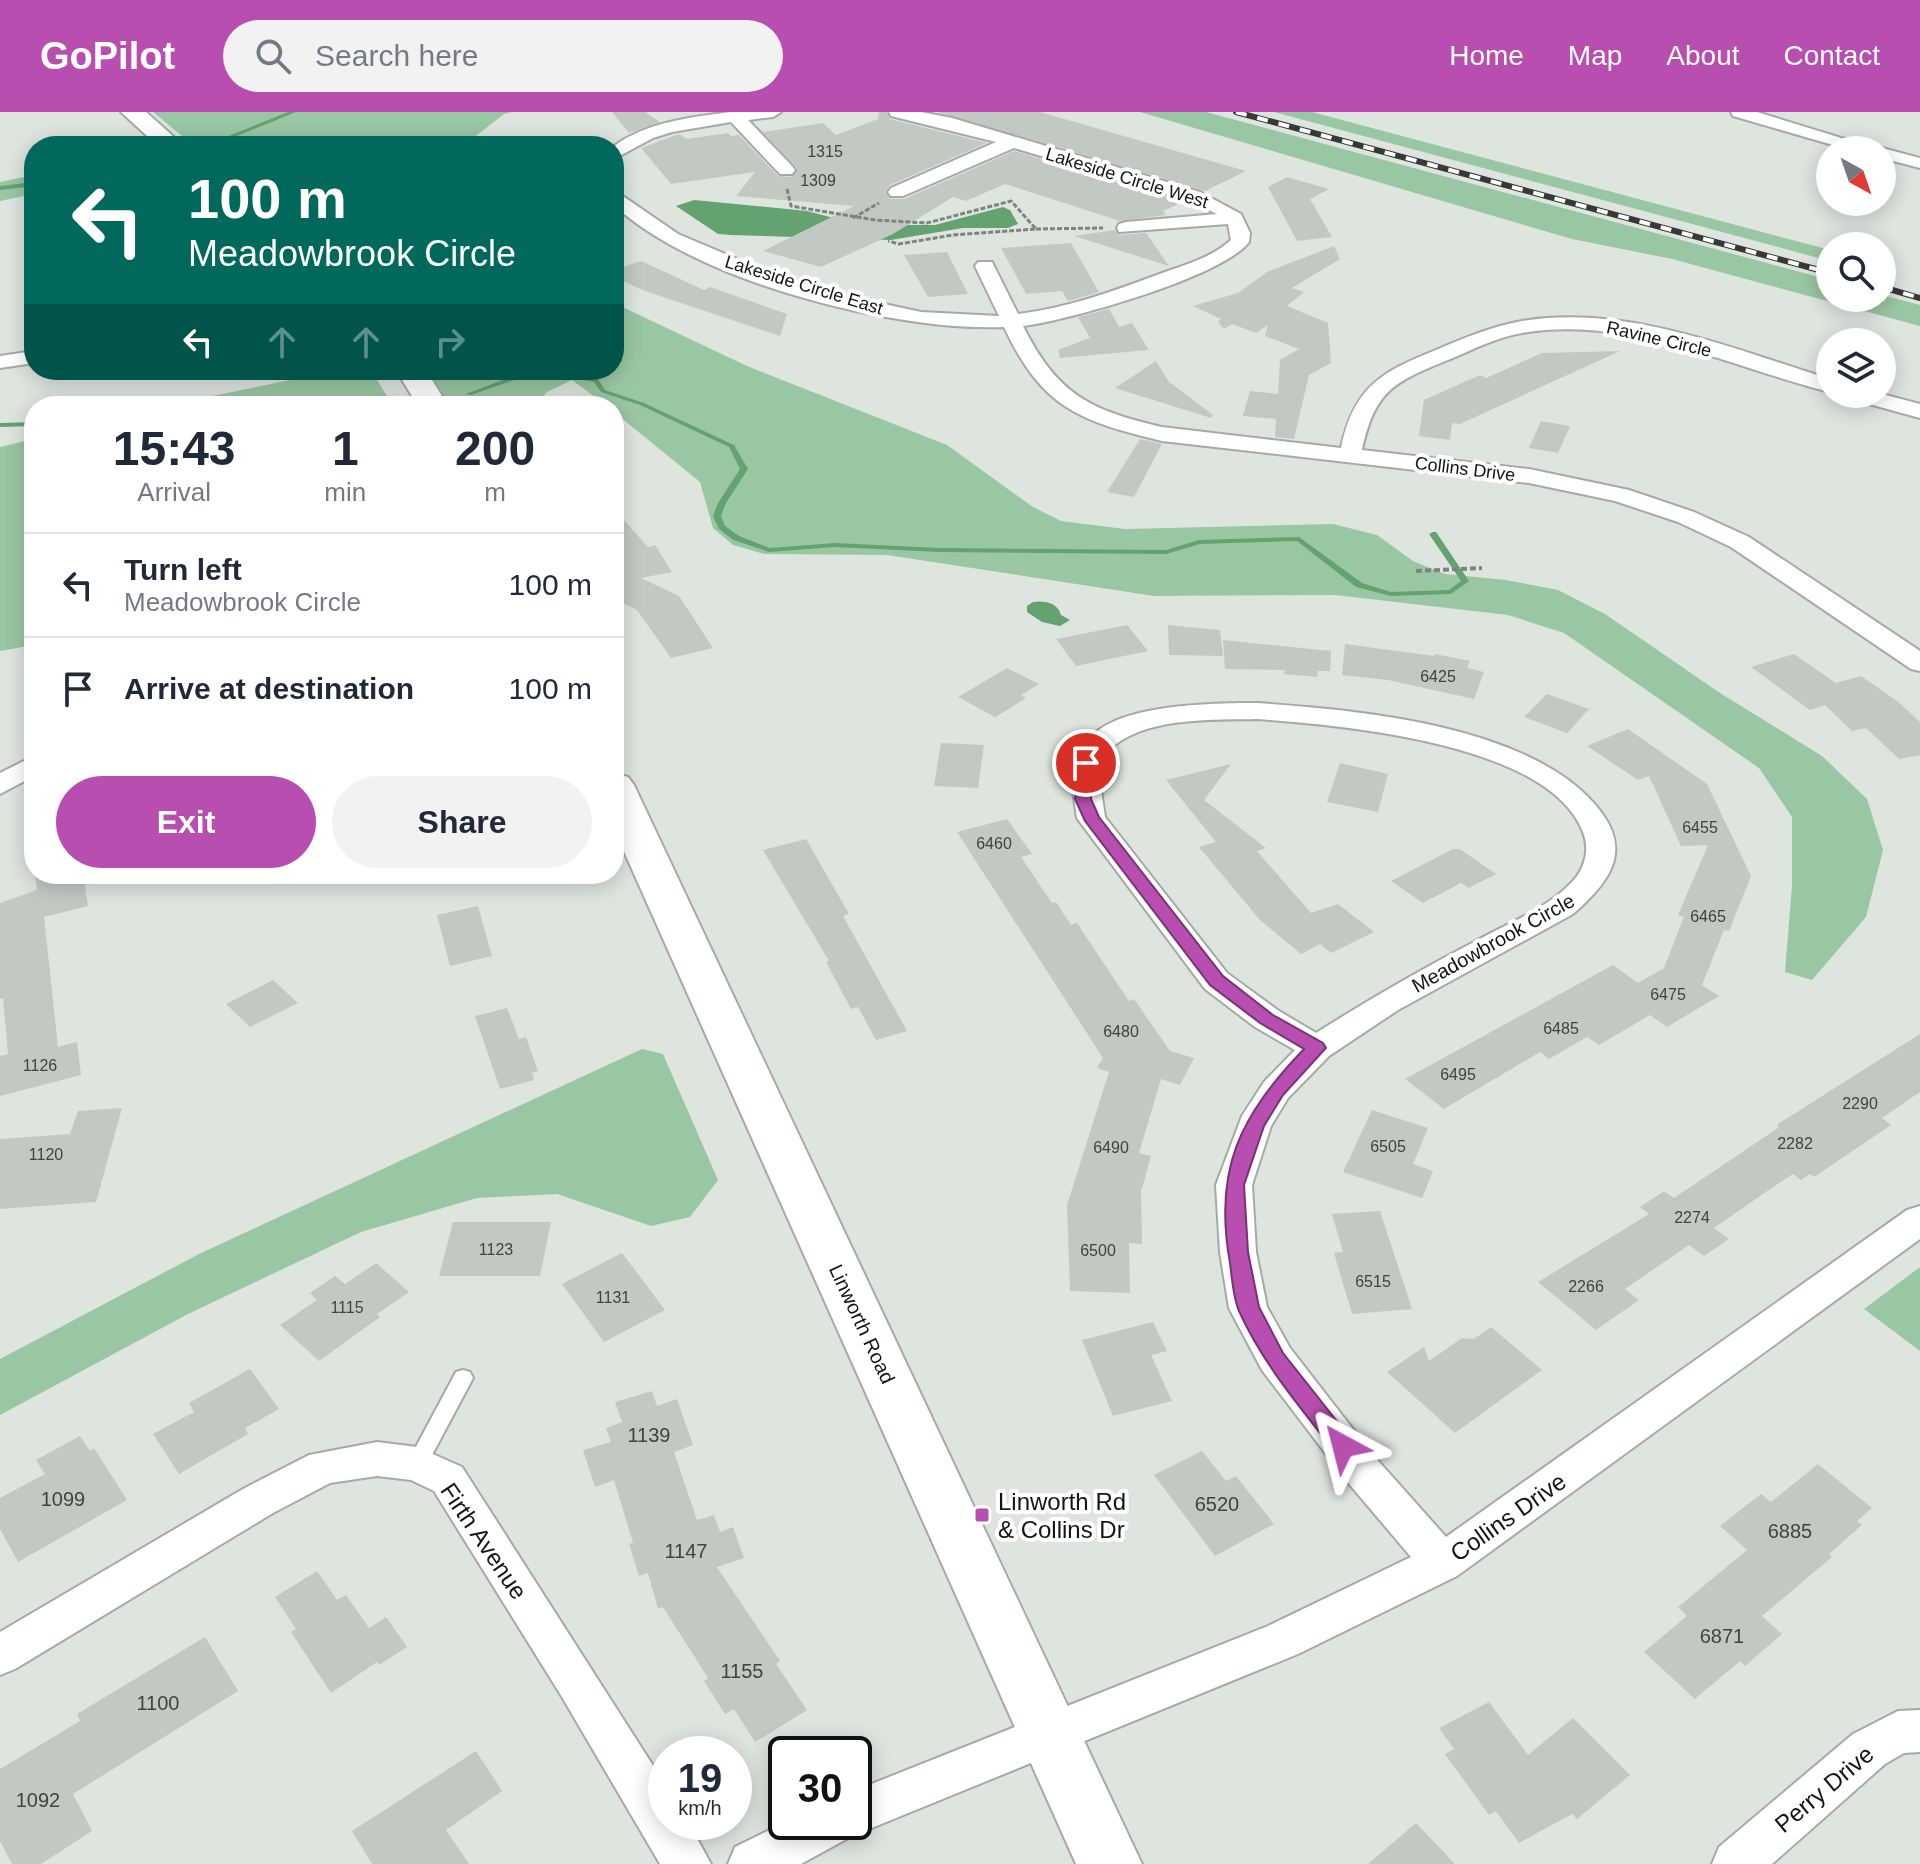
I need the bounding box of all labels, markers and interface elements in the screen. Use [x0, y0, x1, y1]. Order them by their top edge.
search box [223, 20, 783, 92]
icon: search [251, 34, 295, 78]
text: GoPilot [40, 35, 175, 77]
text: Search here [315, 39, 479, 72]
text: Home [1449, 40, 1524, 71]
text: Map [1568, 40, 1622, 71]
text: About [1666, 40, 1740, 71]
text: Contact [1784, 40, 1880, 71]
north arrow [1816, 136, 1896, 216]
map controls [1816, 136, 1896, 408]
house number: 1315 [807, 143, 843, 160]
street label: Lakeside Circle West [1043, 144, 1211, 212]
text: 100 m [188, 167, 347, 230]
icon: left [56, 168, 160, 272]
house number: 1309 [800, 172, 836, 189]
button: search [1816, 232, 1896, 312]
text: Meadowbrook Circle [188, 233, 516, 274]
street label: Lakeside Circle East [723, 251, 885, 319]
street label: Ravine Circle [1605, 317, 1713, 361]
icon: left [176, 320, 220, 364]
icon: ahead [260, 320, 304, 364]
icon: ahead [344, 320, 388, 364]
icon: right [428, 320, 472, 364]
button: layers [1816, 328, 1896, 408]
text: 15:43 [113, 422, 236, 475]
text: 1 [332, 422, 359, 475]
text: 200 [455, 422, 535, 475]
street label: Collins Drive [1414, 453, 1516, 485]
text: Arrival [137, 477, 211, 507]
text: min [324, 477, 366, 507]
text: m [484, 477, 506, 507]
text: Turn left [124, 553, 242, 586]
icon: left [56, 563, 100, 607]
text: 100 m [509, 568, 592, 601]
text: Meadowbrook Circle [124, 587, 361, 617]
icon: arrive [56, 667, 100, 711]
house number: 6425 [1420, 668, 1456, 685]
text: Arrive at destination [124, 672, 414, 705]
text: 100 m [509, 672, 592, 705]
pin [1052, 729, 1120, 797]
icon: arrive [1064, 741, 1108, 785]
button: Exit [56, 776, 316, 868]
button: Share [332, 776, 592, 868]
house number: 6455 [1682, 819, 1718, 836]
house number: 6460 [976, 835, 1012, 852]
street label: Meadowbrook Circle [1408, 889, 1578, 997]
house number: 6465 [1690, 908, 1726, 925]
house number: 6475 [1650, 986, 1686, 1003]
house number: 6485 [1543, 1020, 1579, 1037]
house number: 6480 [1103, 1023, 1139, 1040]
house number: 1126 [23, 1057, 57, 1074]
house number: 6495 [1440, 1066, 1476, 1083]
house number: 2290 [1842, 1095, 1878, 1112]
house number: 2282 [1777, 1135, 1813, 1152]
house number: 6505 [1370, 1138, 1406, 1155]
house number: 6490 [1093, 1139, 1129, 1156]
house number: 1120 [29, 1146, 63, 1163]
house number: 2274 [1674, 1209, 1710, 1226]
house number: 1123 [479, 1241, 513, 1258]
house number: 6500 [1080, 1242, 1116, 1259]
street label: Linworth Road [825, 1261, 899, 1387]
house number: 6515 [1355, 1273, 1391, 1290]
house number: 2266 [1568, 1278, 1604, 1295]
house number: 1131 [596, 1289, 630, 1306]
house number: 1115 [330, 1299, 364, 1316]
position arrow [1301, 1404, 1385, 1488]
house number: 1139 [627, 1424, 671, 1446]
street label: Collins Drive [1445, 1467, 1571, 1567]
street label: Firth Avenue [435, 1478, 533, 1604]
house number: 1099 [41, 1488, 85, 1510]
place label: Linworth Rd & Collins Dr [998, 1488, 1126, 1543]
house number: 6520 [1195, 1493, 1239, 1515]
marker: Linworth Rd & Collins Dr [973, 1506, 991, 1524]
house number: 6885 [1768, 1520, 1812, 1542]
house number: 1147 [664, 1540, 708, 1562]
house number: 6871 [1700, 1625, 1744, 1647]
house number: 1155 [720, 1660, 764, 1682]
house number: 1100 [136, 1692, 180, 1714]
speed limit sign: 30 [768, 1736, 872, 1840]
street label: Perry Drive [1769, 1740, 1879, 1838]
text: 19 [678, 1756, 722, 1800]
house number: 1092 [16, 1789, 60, 1811]
text: km/h [678, 1797, 722, 1819]

